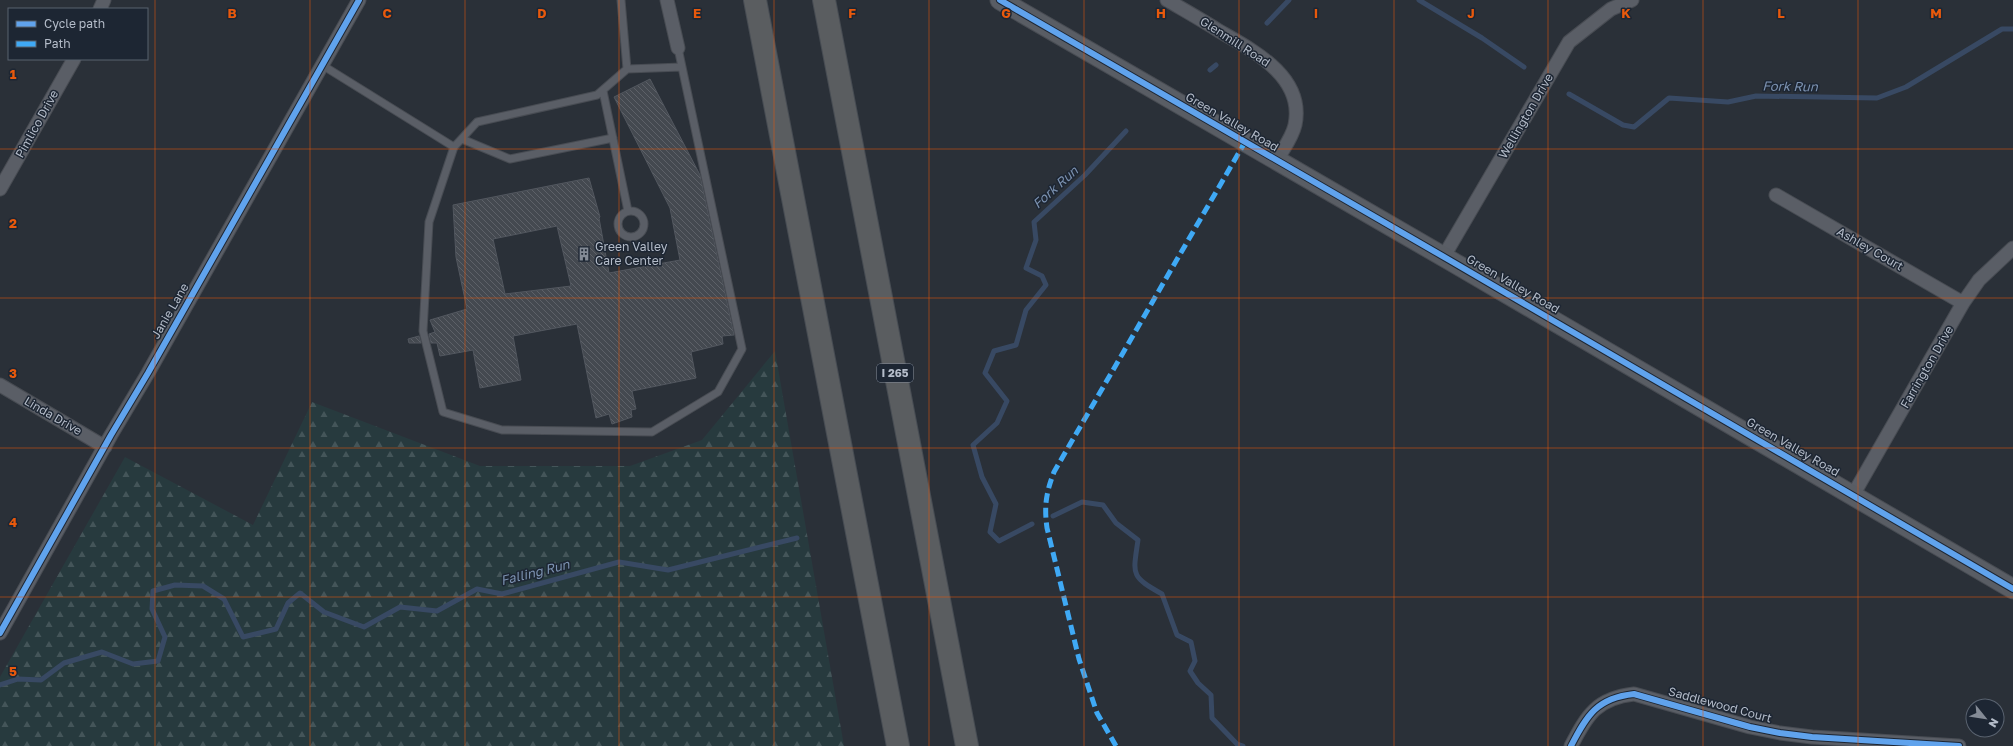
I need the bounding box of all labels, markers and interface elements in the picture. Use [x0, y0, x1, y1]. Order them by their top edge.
text: B [227, 5, 237, 21]
text: C [382, 5, 392, 21]
text: D [537, 5, 547, 21]
text: E [693, 5, 701, 21]
text: F [848, 5, 856, 21]
text: G [1001, 5, 1011, 21]
text: H [1156, 5, 1166, 21]
text: I [1314, 5, 1318, 21]
text: J [1467, 5, 1475, 21]
text: K [1621, 5, 1631, 21]
text: L [1777, 5, 1785, 21]
text: M [1930, 5, 1942, 21]
legend [8, 8, 148, 60]
street label: Glenmill Road [1197, 13, 1273, 70]
text: Cycle path [44, 16, 105, 31]
text: Path [44, 36, 71, 51]
text: 1 [10, 66, 17, 82]
street label: Wellington Drive [1495, 70, 1556, 161]
water label: Fork Run [1762, 78, 1819, 95]
street label: Pimlico Drive [12, 87, 61, 160]
street label: Green Valley Road [1183, 89, 1281, 154]
water label: Fork Run [1029, 162, 1082, 212]
text: 2 [9, 215, 17, 231]
street label: Ashley Court [1834, 224, 1906, 274]
place label: Green Valley Care Center [595, 239, 668, 268]
building icon: Green Valley Care Center [576, 246, 592, 262]
street label: Green Valley Road [1464, 251, 1562, 316]
street label: Janie Lane [148, 280, 192, 341]
street label: Farrington Drive [1897, 323, 1956, 411]
road number: I 265 [877, 364, 913, 382]
text: 3 [9, 365, 17, 381]
street label: Linda Drive [22, 393, 85, 438]
street label: Green Valley Road [1744, 414, 1842, 479]
text: 4 [9, 514, 17, 530]
water label: Falling Run [499, 555, 572, 588]
text: 5 [9, 663, 17, 679]
street label: Saddlewood Court [1667, 683, 1774, 726]
north arrow [1965, 698, 2005, 738]
text: N [1986, 716, 2002, 730]

